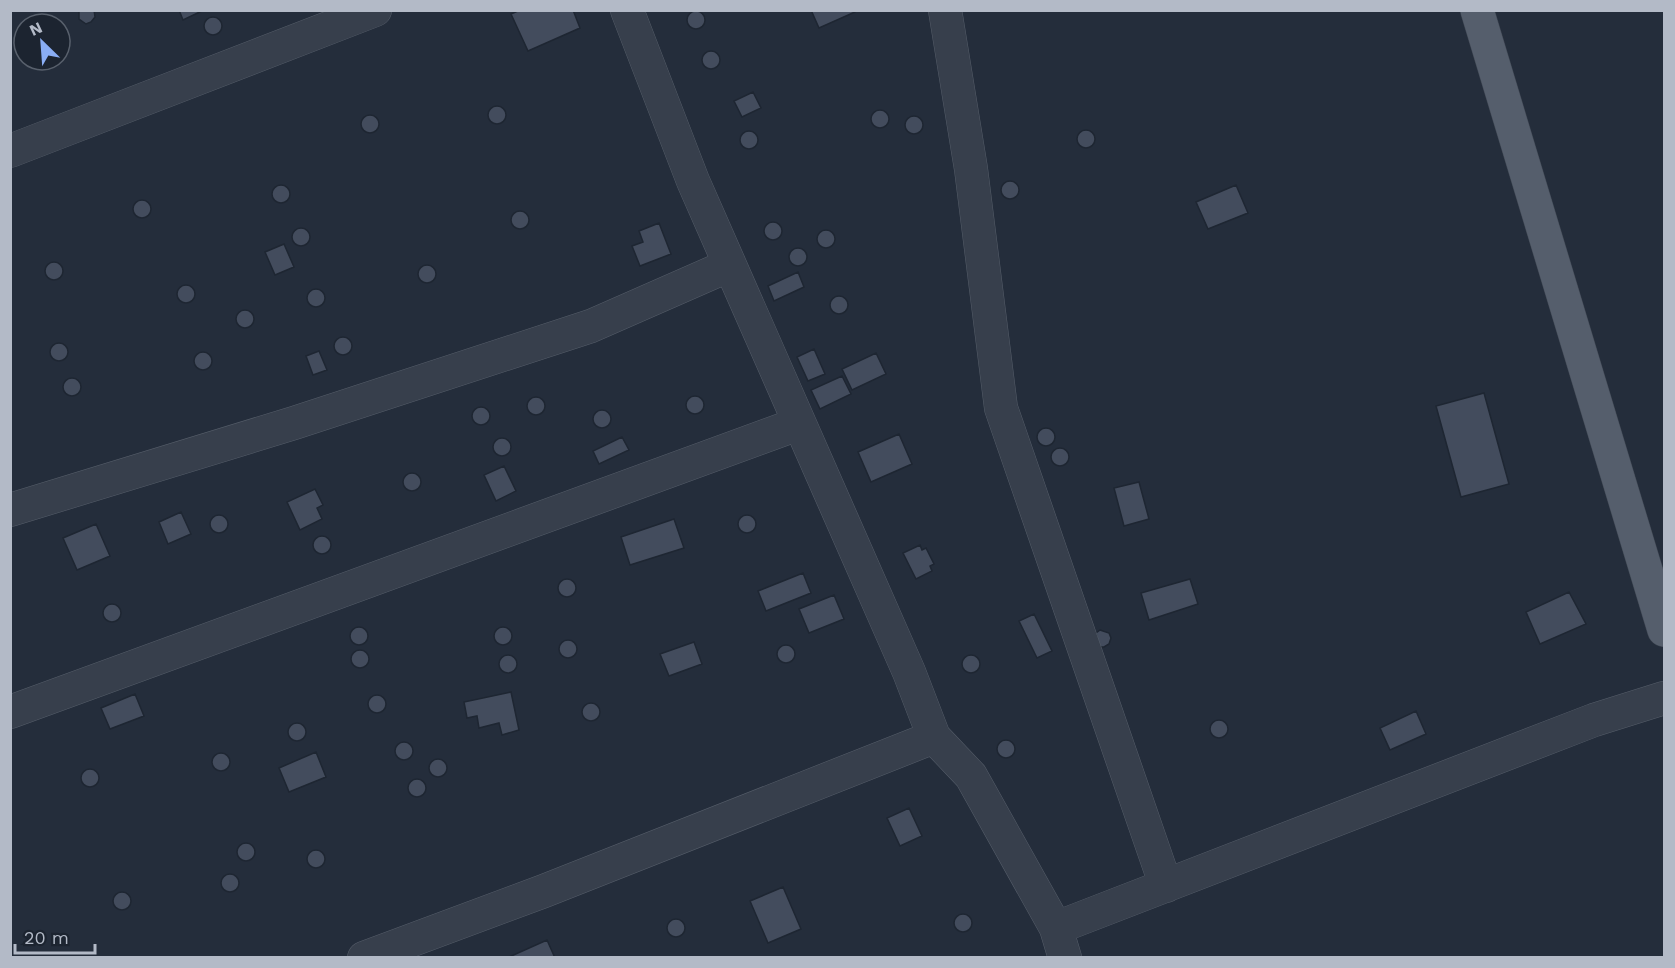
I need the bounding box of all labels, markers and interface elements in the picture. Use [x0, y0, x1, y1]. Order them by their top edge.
north arrow [12, 12, 72, 72]
text: N [26, 18, 45, 40]
scale bar [15, 917, 94, 955]
text: 20 m [24, 927, 69, 948]

